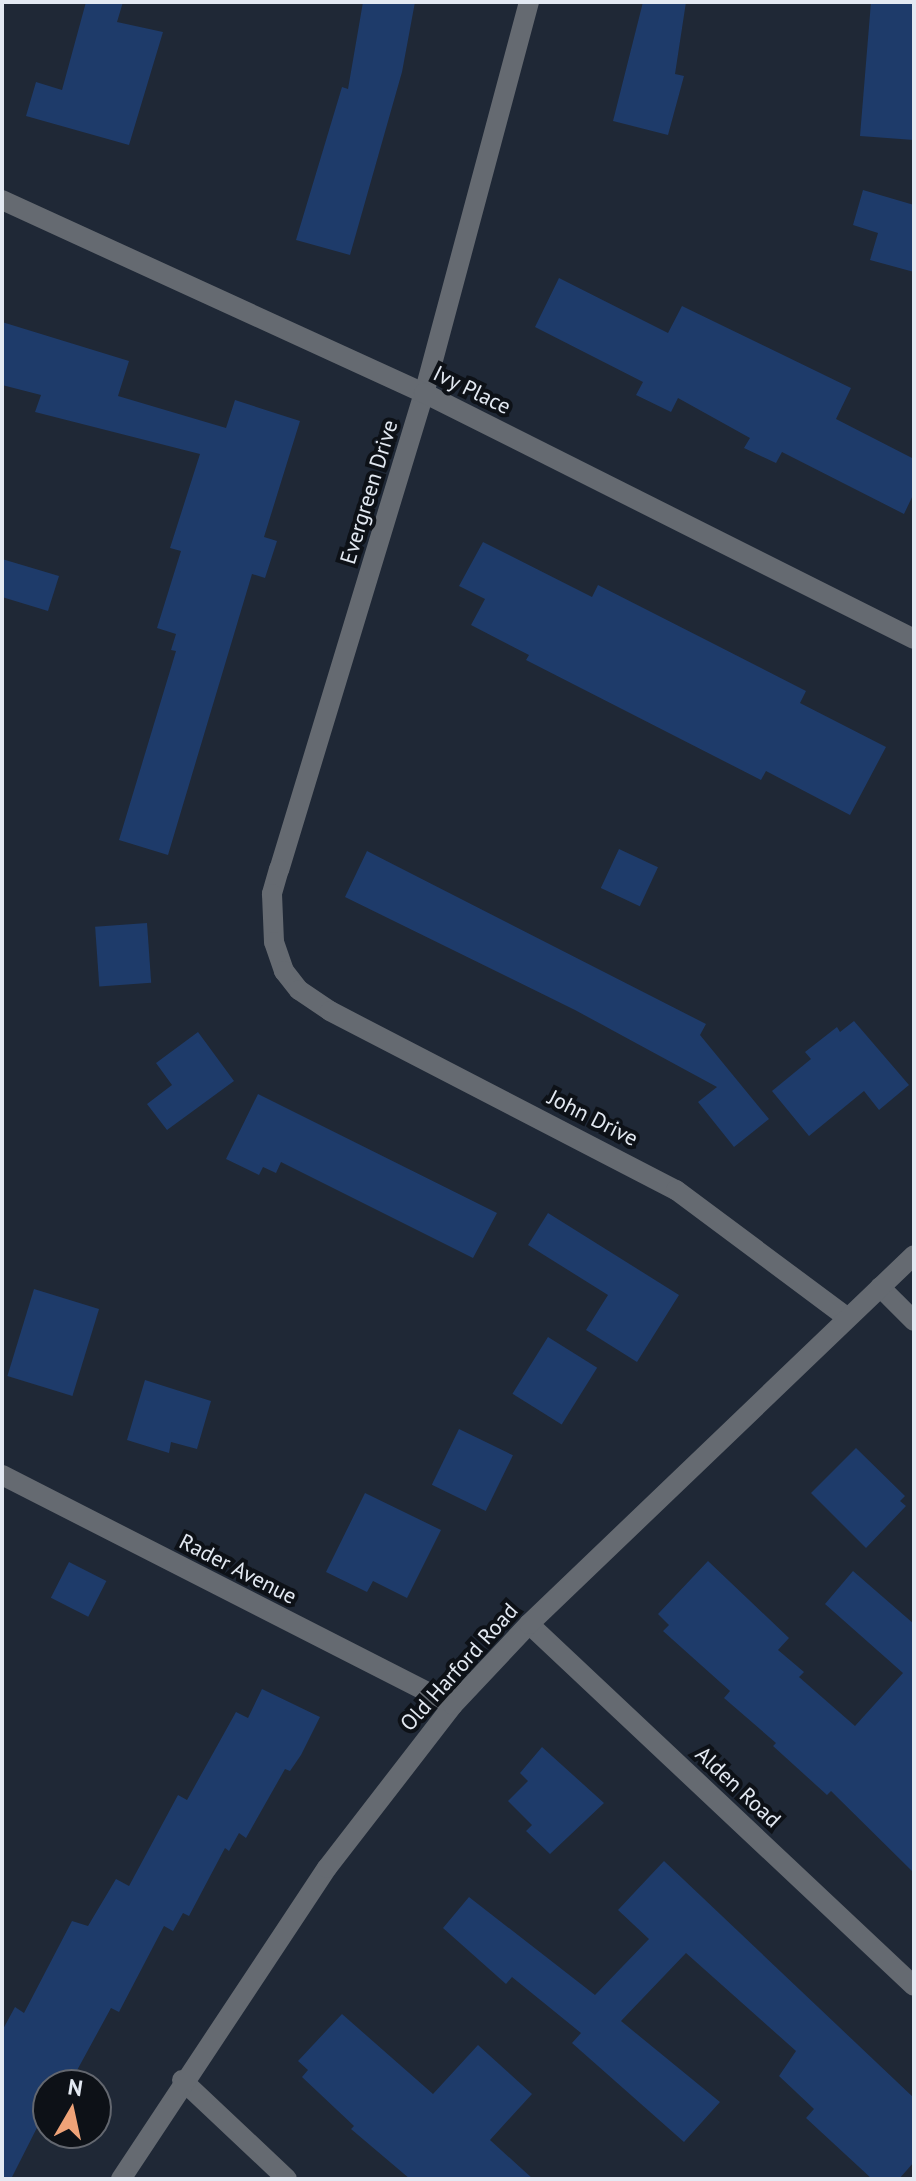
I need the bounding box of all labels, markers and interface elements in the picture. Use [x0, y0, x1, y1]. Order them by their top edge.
street label: Ivy Place [429, 360, 515, 420]
street label: Evergreen Drive [335, 417, 403, 567]
street label: John Drive [544, 1084, 642, 1152]
street label: Rader Avenue [175, 1528, 301, 1610]
street label: Old Harford Road [395, 1598, 523, 1736]
street label: Alden Road [690, 1741, 786, 1833]
north arrow [32, 2069, 112, 2149]
text: N [66, 2072, 85, 2102]

